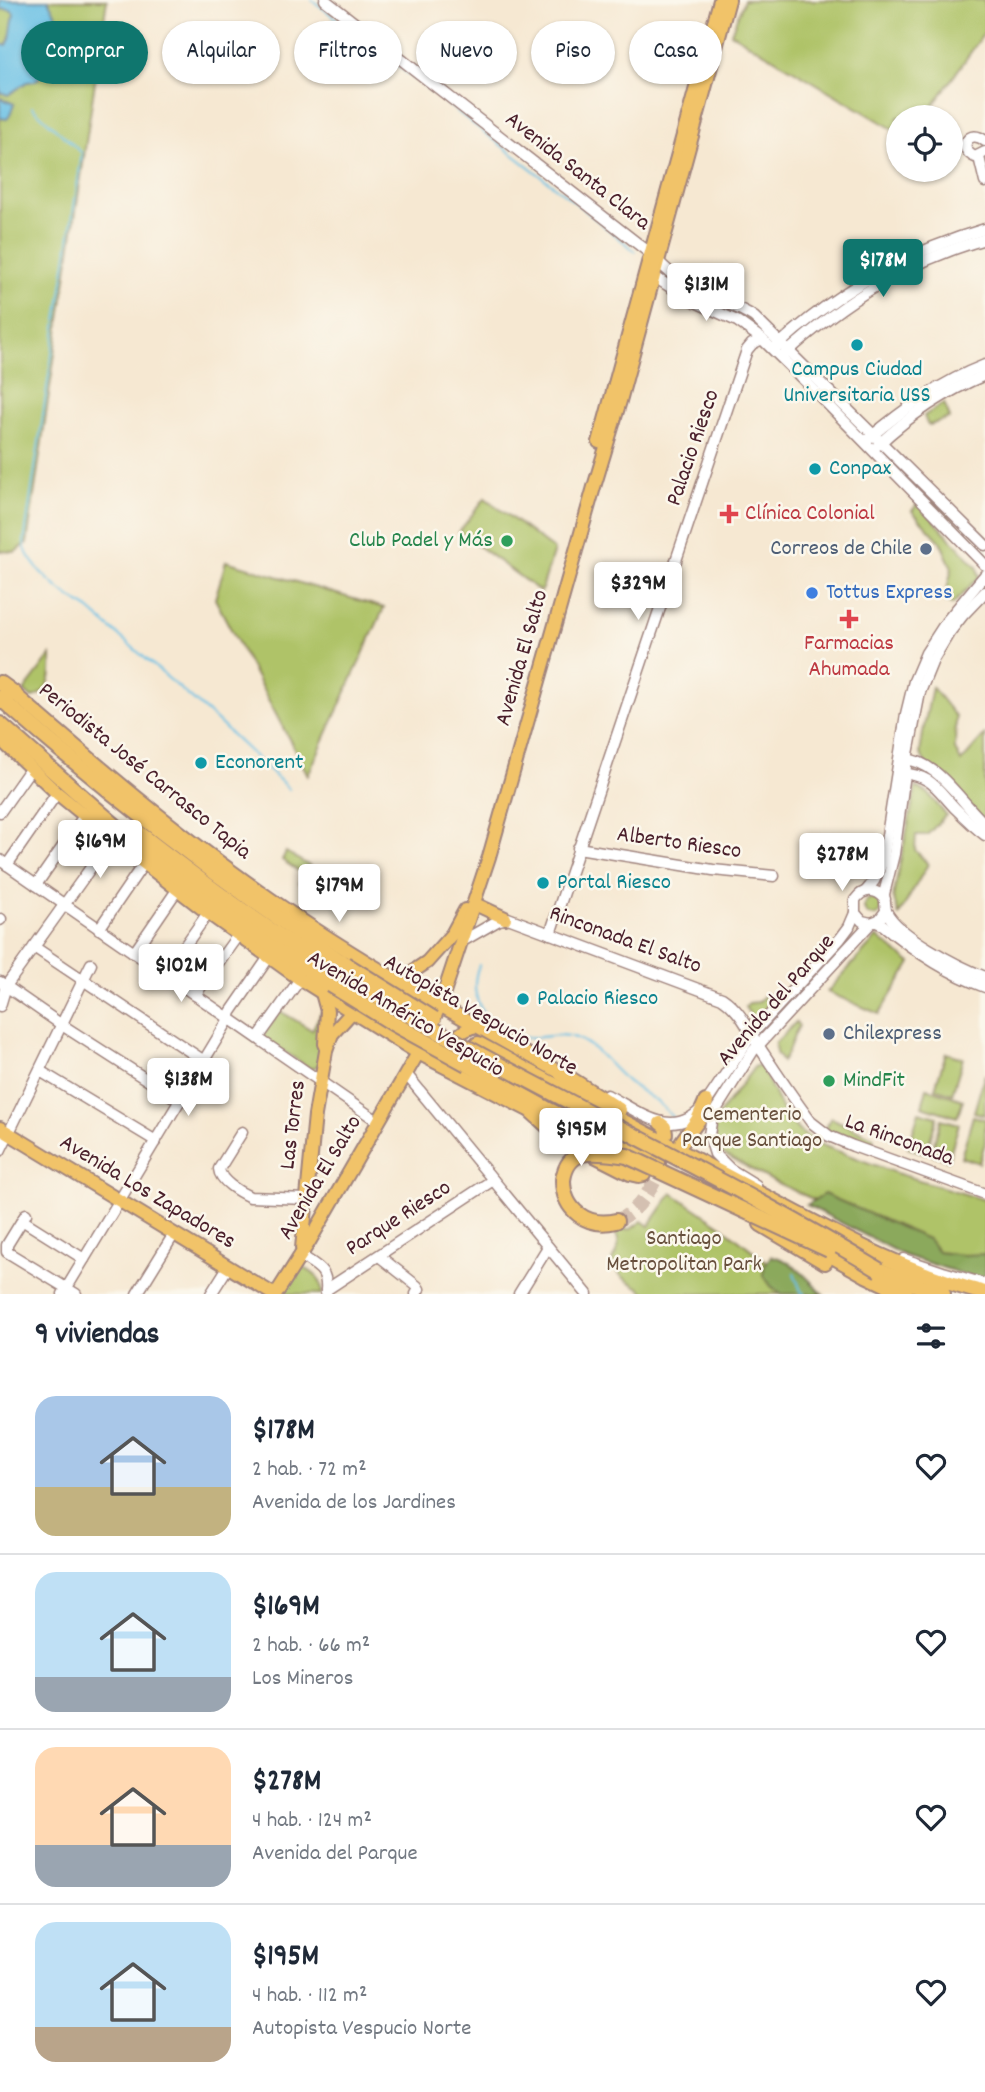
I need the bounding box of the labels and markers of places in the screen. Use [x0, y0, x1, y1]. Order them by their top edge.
pin: $178M [834, 240, 932, 299]
pin: $131M [657, 264, 755, 323]
marker: Campus Ciudad Universitaria USS [849, 337, 865, 353]
place label: Campus Ciudad Universitaria USS [783, 354, 931, 413]
place label: Conpax [829, 453, 892, 486]
marker: Conpax [807, 461, 823, 477]
place label: Clínica Colonial [745, 498, 875, 531]
marker: Clínica Colonial [719, 504, 739, 524]
place label: Club Padel y Más [349, 525, 493, 558]
marker: Club Padel y Más [499, 533, 515, 549]
place label: Correos de Chile [770, 533, 912, 566]
marker: Correos de Chile [918, 541, 934, 557]
pin: $329M [589, 562, 687, 622]
place label: Tottus Express [826, 577, 953, 610]
marker: Tottus Express [804, 585, 820, 601]
marker: Farmacias Ahumada [841, 611, 857, 627]
place label: Farmacias Ahumada [804, 628, 894, 687]
place label: Econorent [215, 747, 304, 780]
marker: Econorent [193, 755, 209, 771]
pin: $169M [51, 820, 149, 880]
pin: $278M [793, 834, 891, 893]
pin: $179M [290, 864, 388, 924]
place label: Portal Riesco [557, 867, 671, 900]
marker: Portal Riesco [535, 875, 551, 891]
pin: $102M [132, 944, 230, 1004]
place label: Palacio Riesco [537, 983, 658, 1016]
marker: Palacio Riesco [515, 991, 531, 1007]
place label: Chilexpress [843, 1018, 942, 1051]
marker: Chilexpress [821, 1026, 837, 1042]
pin: $138M [139, 1058, 237, 1118]
place label: MindFit [843, 1065, 905, 1098]
marker: MindFit [821, 1073, 837, 1089]
pin: $195M [532, 1108, 630, 1168]

